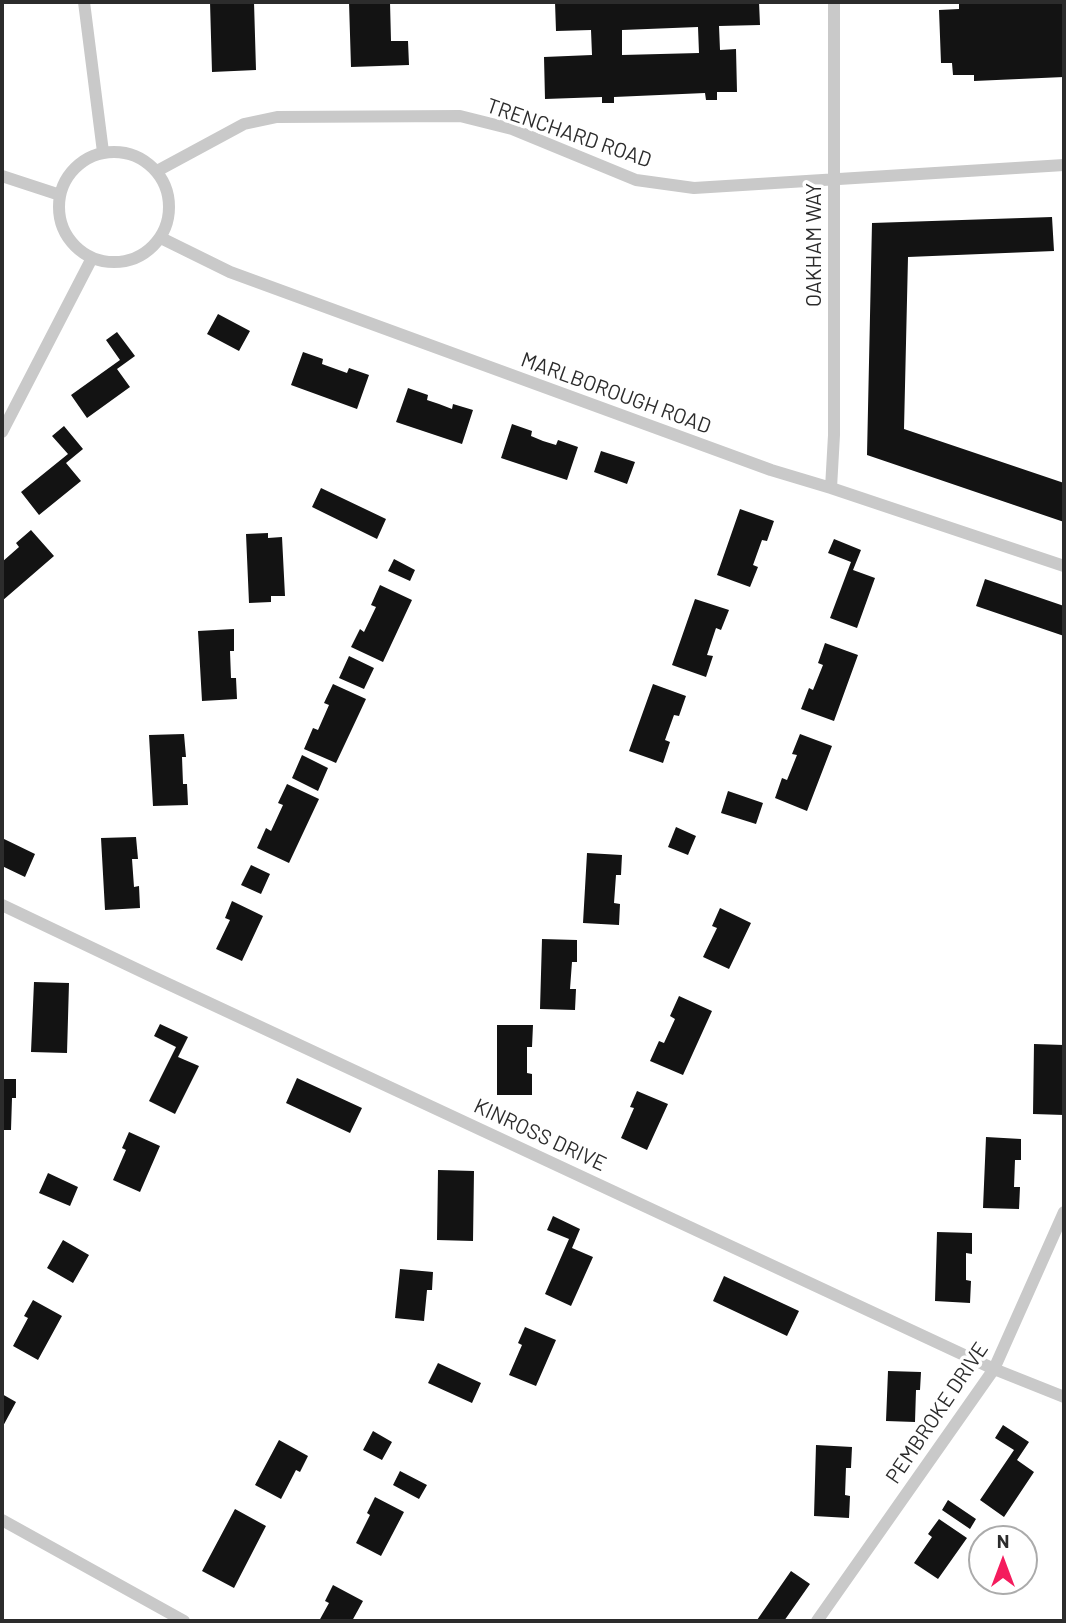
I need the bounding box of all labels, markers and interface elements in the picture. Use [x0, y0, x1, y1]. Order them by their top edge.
street label: TRENCHARD ROAD [483, 93, 655, 173]
street label: OAKHAM WAY [801, 183, 827, 307]
street label: MARLBOROUGH ROAD [518, 347, 714, 439]
street label: KINROSS DRIVE [470, 1093, 610, 1177]
street label: PEMBROKE DRIVE [880, 1338, 994, 1488]
north arrow [968, 1525, 1038, 1595]
text: N [997, 1529, 1009, 1552]

